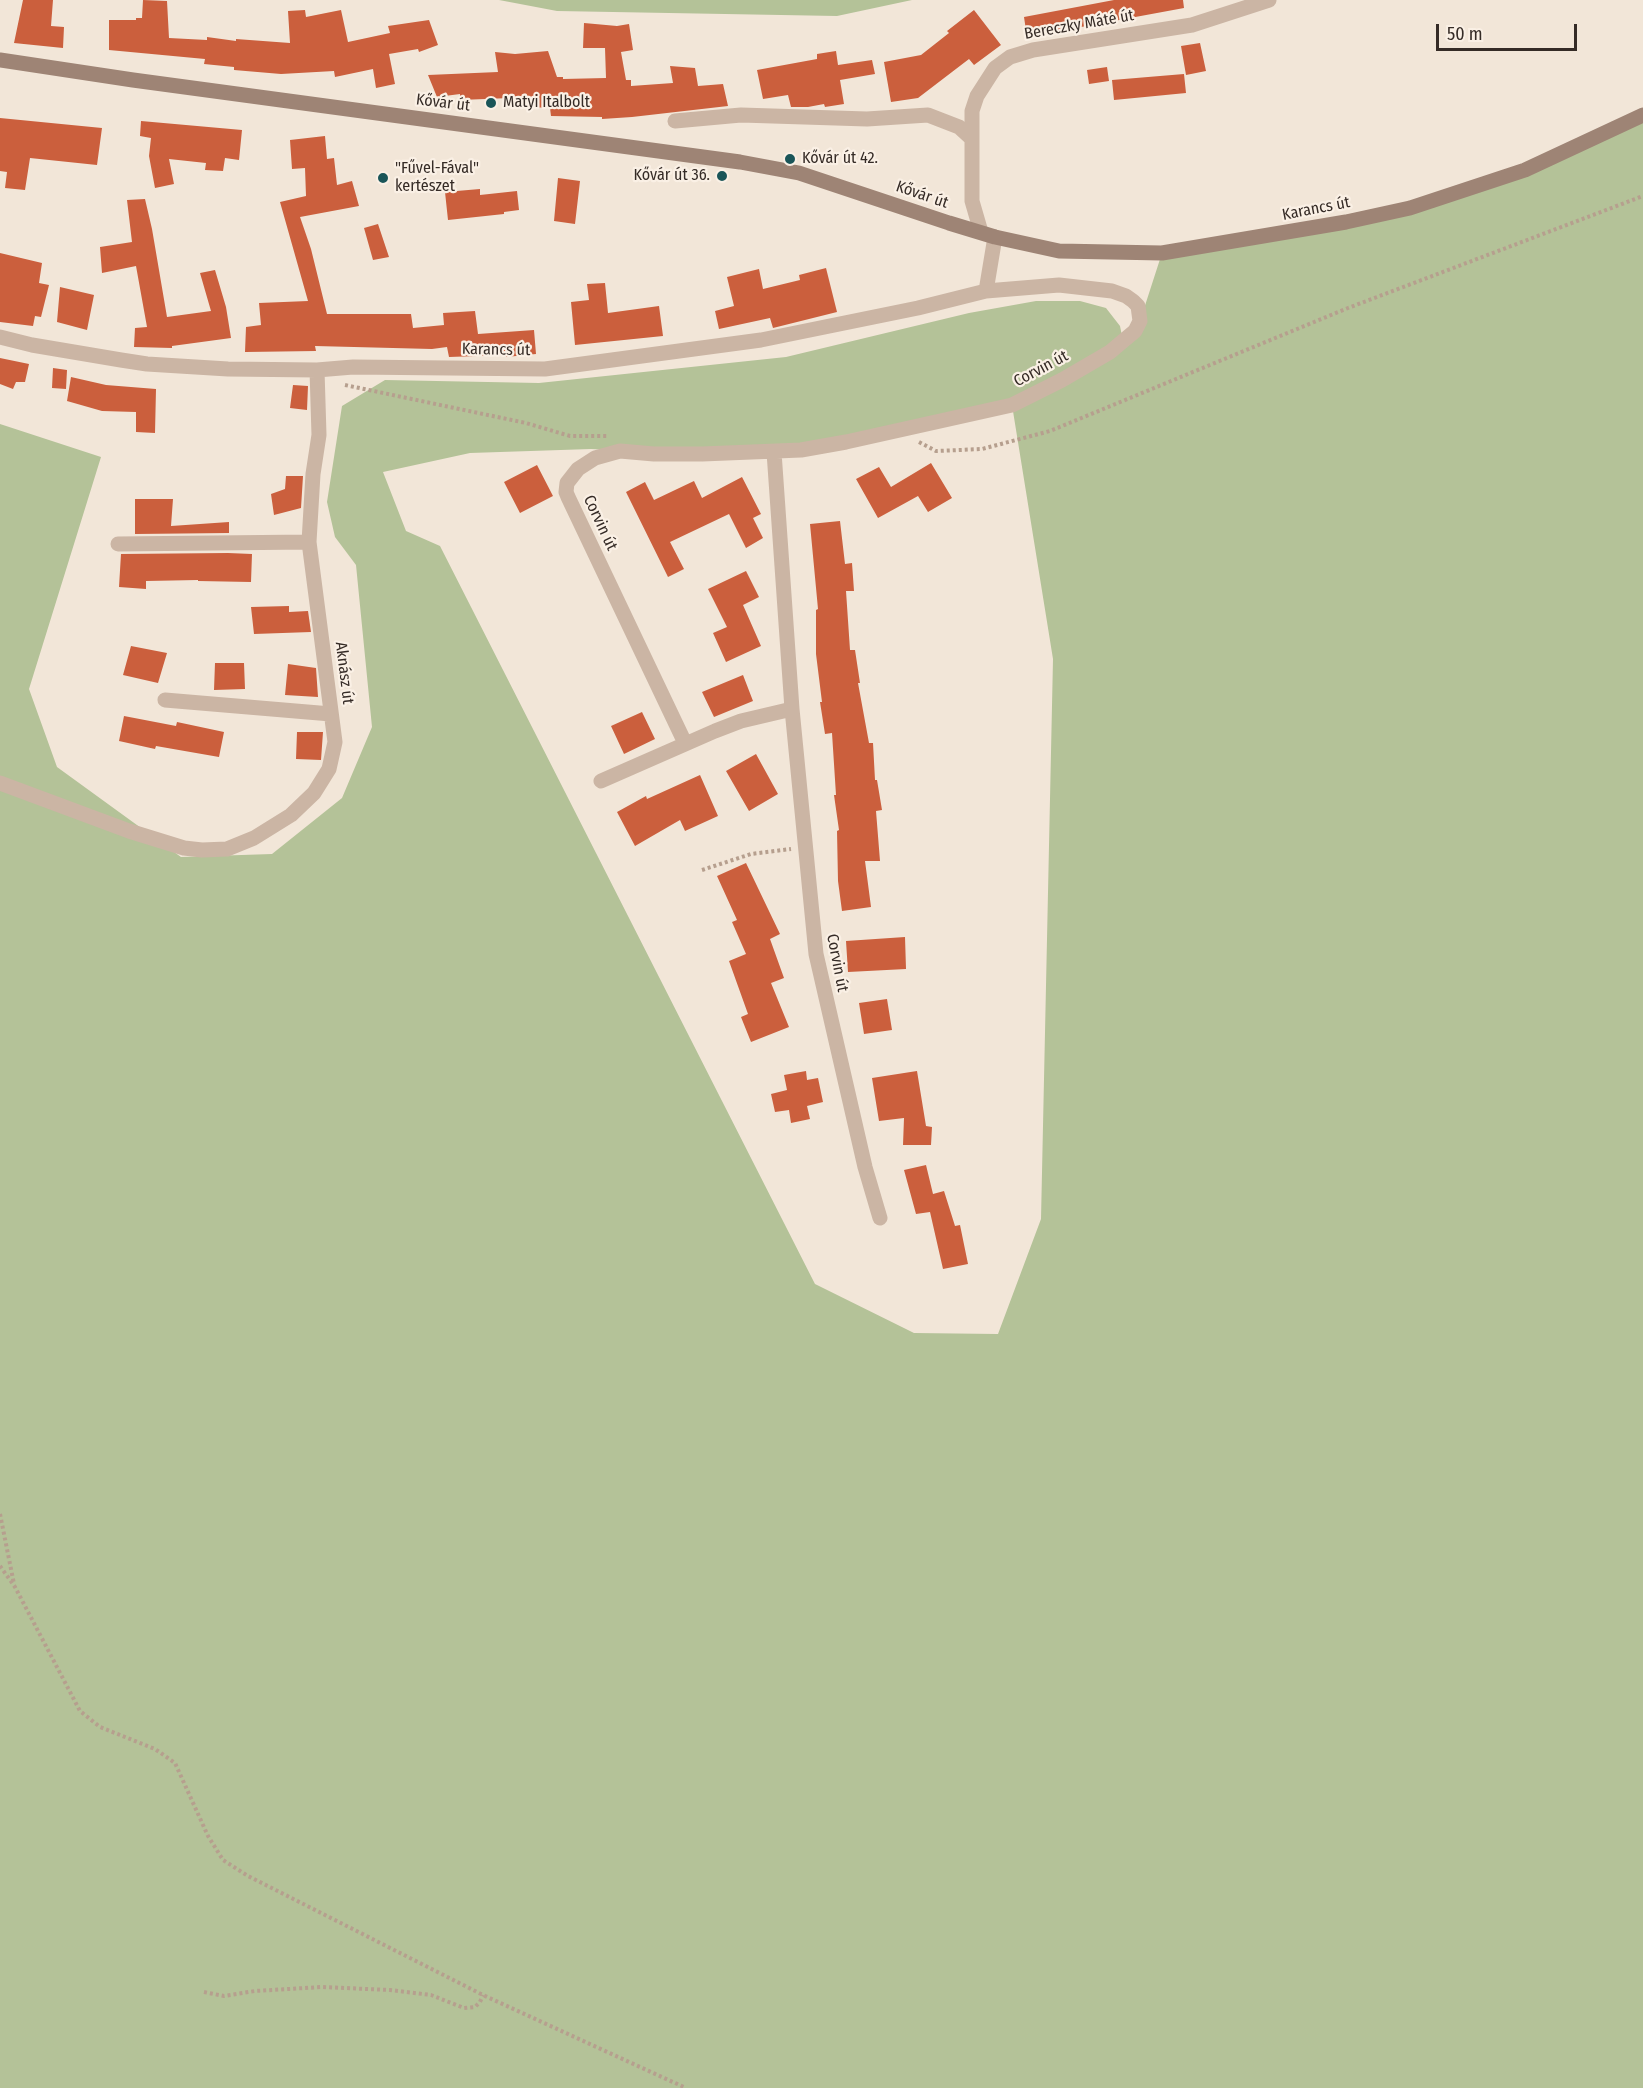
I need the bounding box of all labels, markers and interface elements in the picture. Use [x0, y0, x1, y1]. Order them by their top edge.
street label: Bereczky Máté út [1023, 6, 1135, 44]
scale bar [1439, 12, 1580, 50]
text: 50 m [1447, 23, 1483, 45]
street label: Kővár út [415, 90, 471, 116]
place label: Matyi Italbolt [503, 93, 590, 113]
marker: Matyi Italbolt [484, 96, 498, 110]
place label: Kővár út 42. [802, 149, 878, 169]
marker: Kővár út 42. [783, 152, 797, 166]
place label: "Fűvel-Fával" kertészet [395, 159, 479, 197]
place label: Kővár út 36. [633, 166, 710, 186]
marker: Kővár út 36. [715, 169, 729, 183]
marker: "Fűvel-Fával" kertészet [376, 171, 390, 185]
street label: Kővár út [893, 177, 951, 213]
street label: Karancs út [1281, 193, 1351, 225]
street label: Karancs út [462, 340, 530, 360]
street label: Corvin út [1011, 347, 1071, 391]
street label: Corvin út [579, 492, 621, 554]
street label: Aknász út [331, 641, 357, 705]
street label: Corvin út [822, 932, 852, 994]

